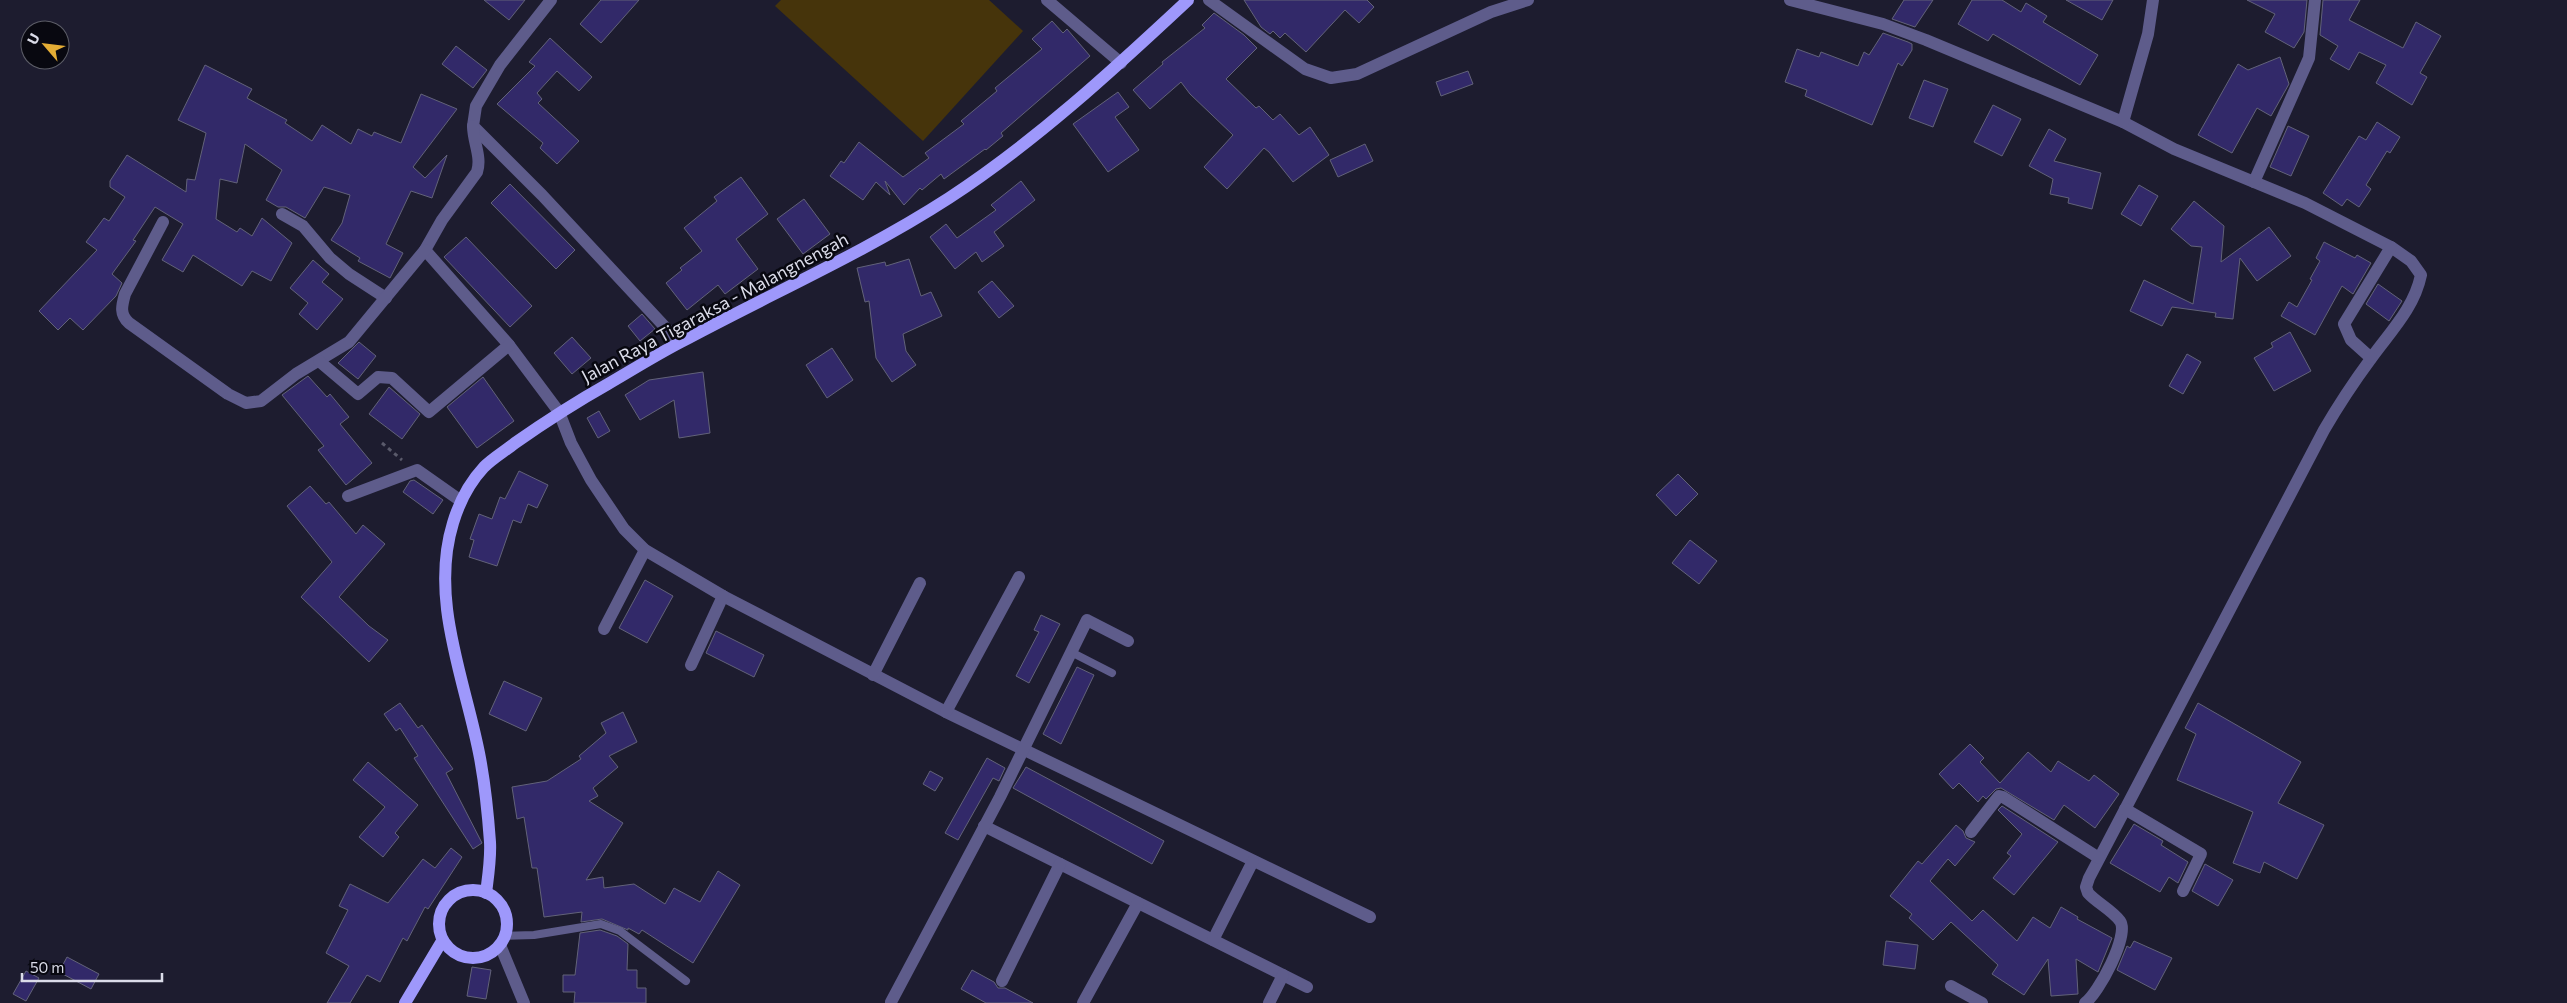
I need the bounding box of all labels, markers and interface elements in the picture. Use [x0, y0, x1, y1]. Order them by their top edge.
north arrow [20, 20, 70, 70]
text: U [23, 30, 43, 47]
street label: Jalan Raya Tigaraksa - Malangnengah [577, 227, 852, 387]
scale bar [22, 950, 162, 982]
text: 50 m [30, 958, 64, 976]

